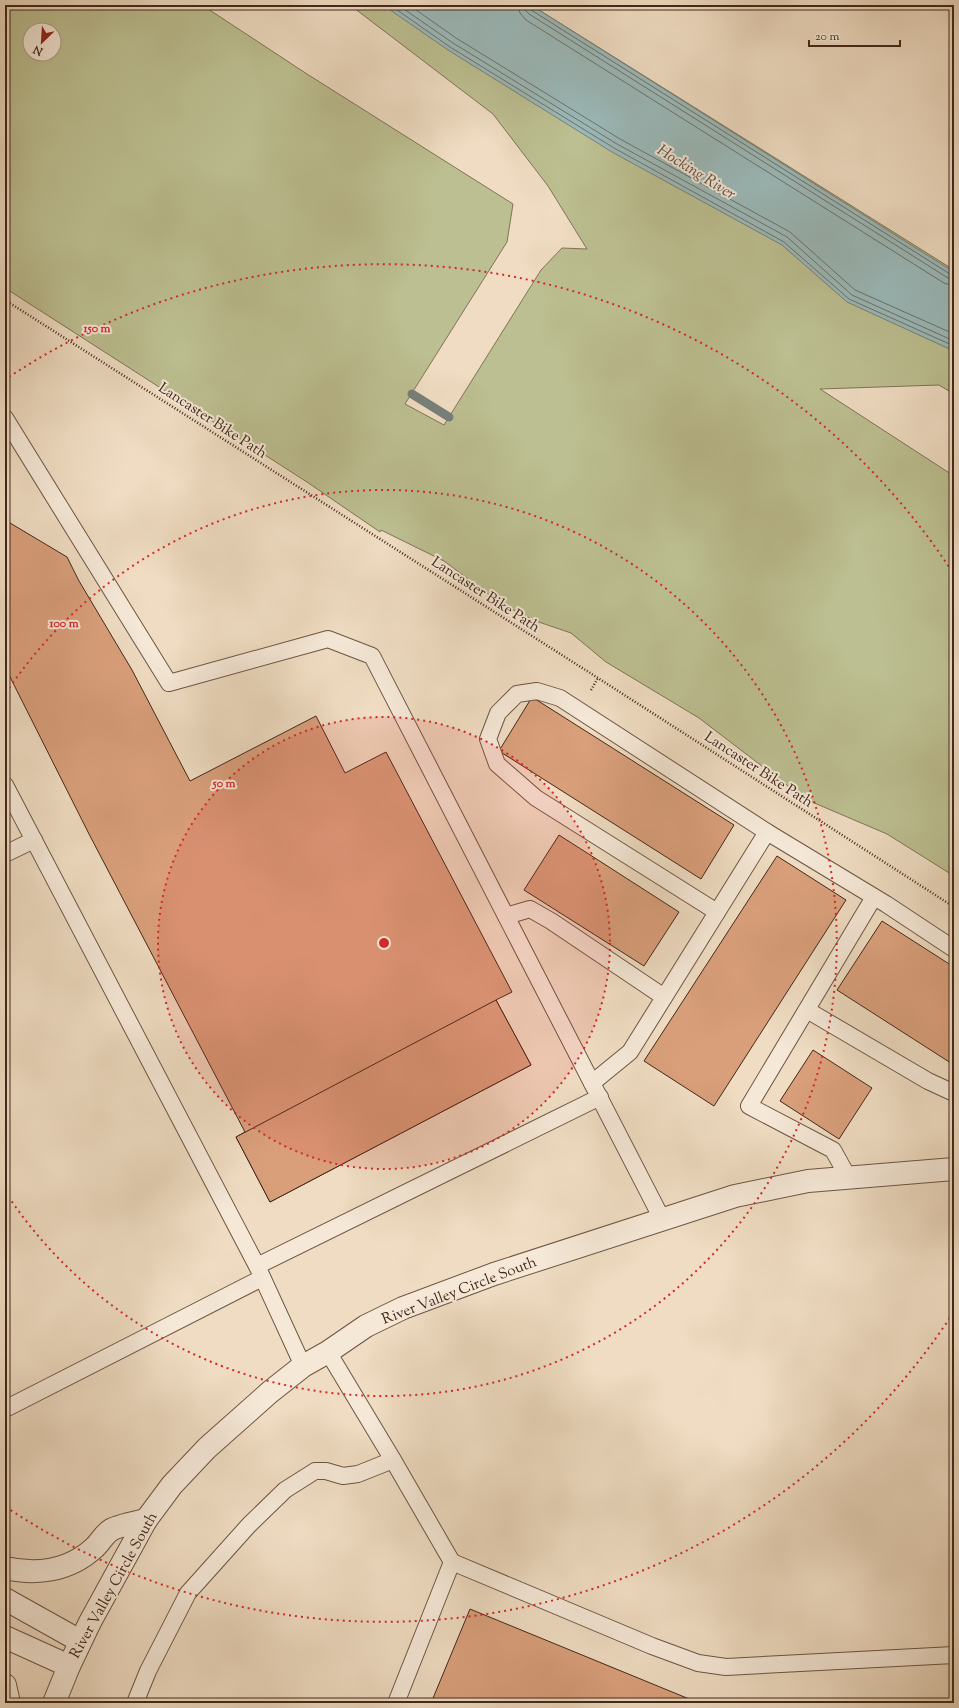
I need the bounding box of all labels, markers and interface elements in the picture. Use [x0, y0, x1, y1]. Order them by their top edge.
north arrow [22, 22, 62, 62]
scale bar [809, 22, 900, 48]
text: 20 m [815, 28, 840, 46]
text: N [31, 41, 46, 60]
water label: Hocking River [652, 140, 740, 207]
text: 150 m [82, 320, 111, 338]
street label: Lancaster Bike Path [154, 378, 271, 464]
street label: Lancaster Bike Path [427, 552, 544, 638]
text: 100 m [48, 615, 79, 633]
street label: Lancaster Bike Path [700, 727, 817, 813]
text: 50 m [212, 775, 236, 793]
centre of rings [377, 936, 391, 950]
street label: River Valley Circle South [379, 1252, 540, 1331]
street label: River Valley Circle South [65, 1509, 163, 1663]

